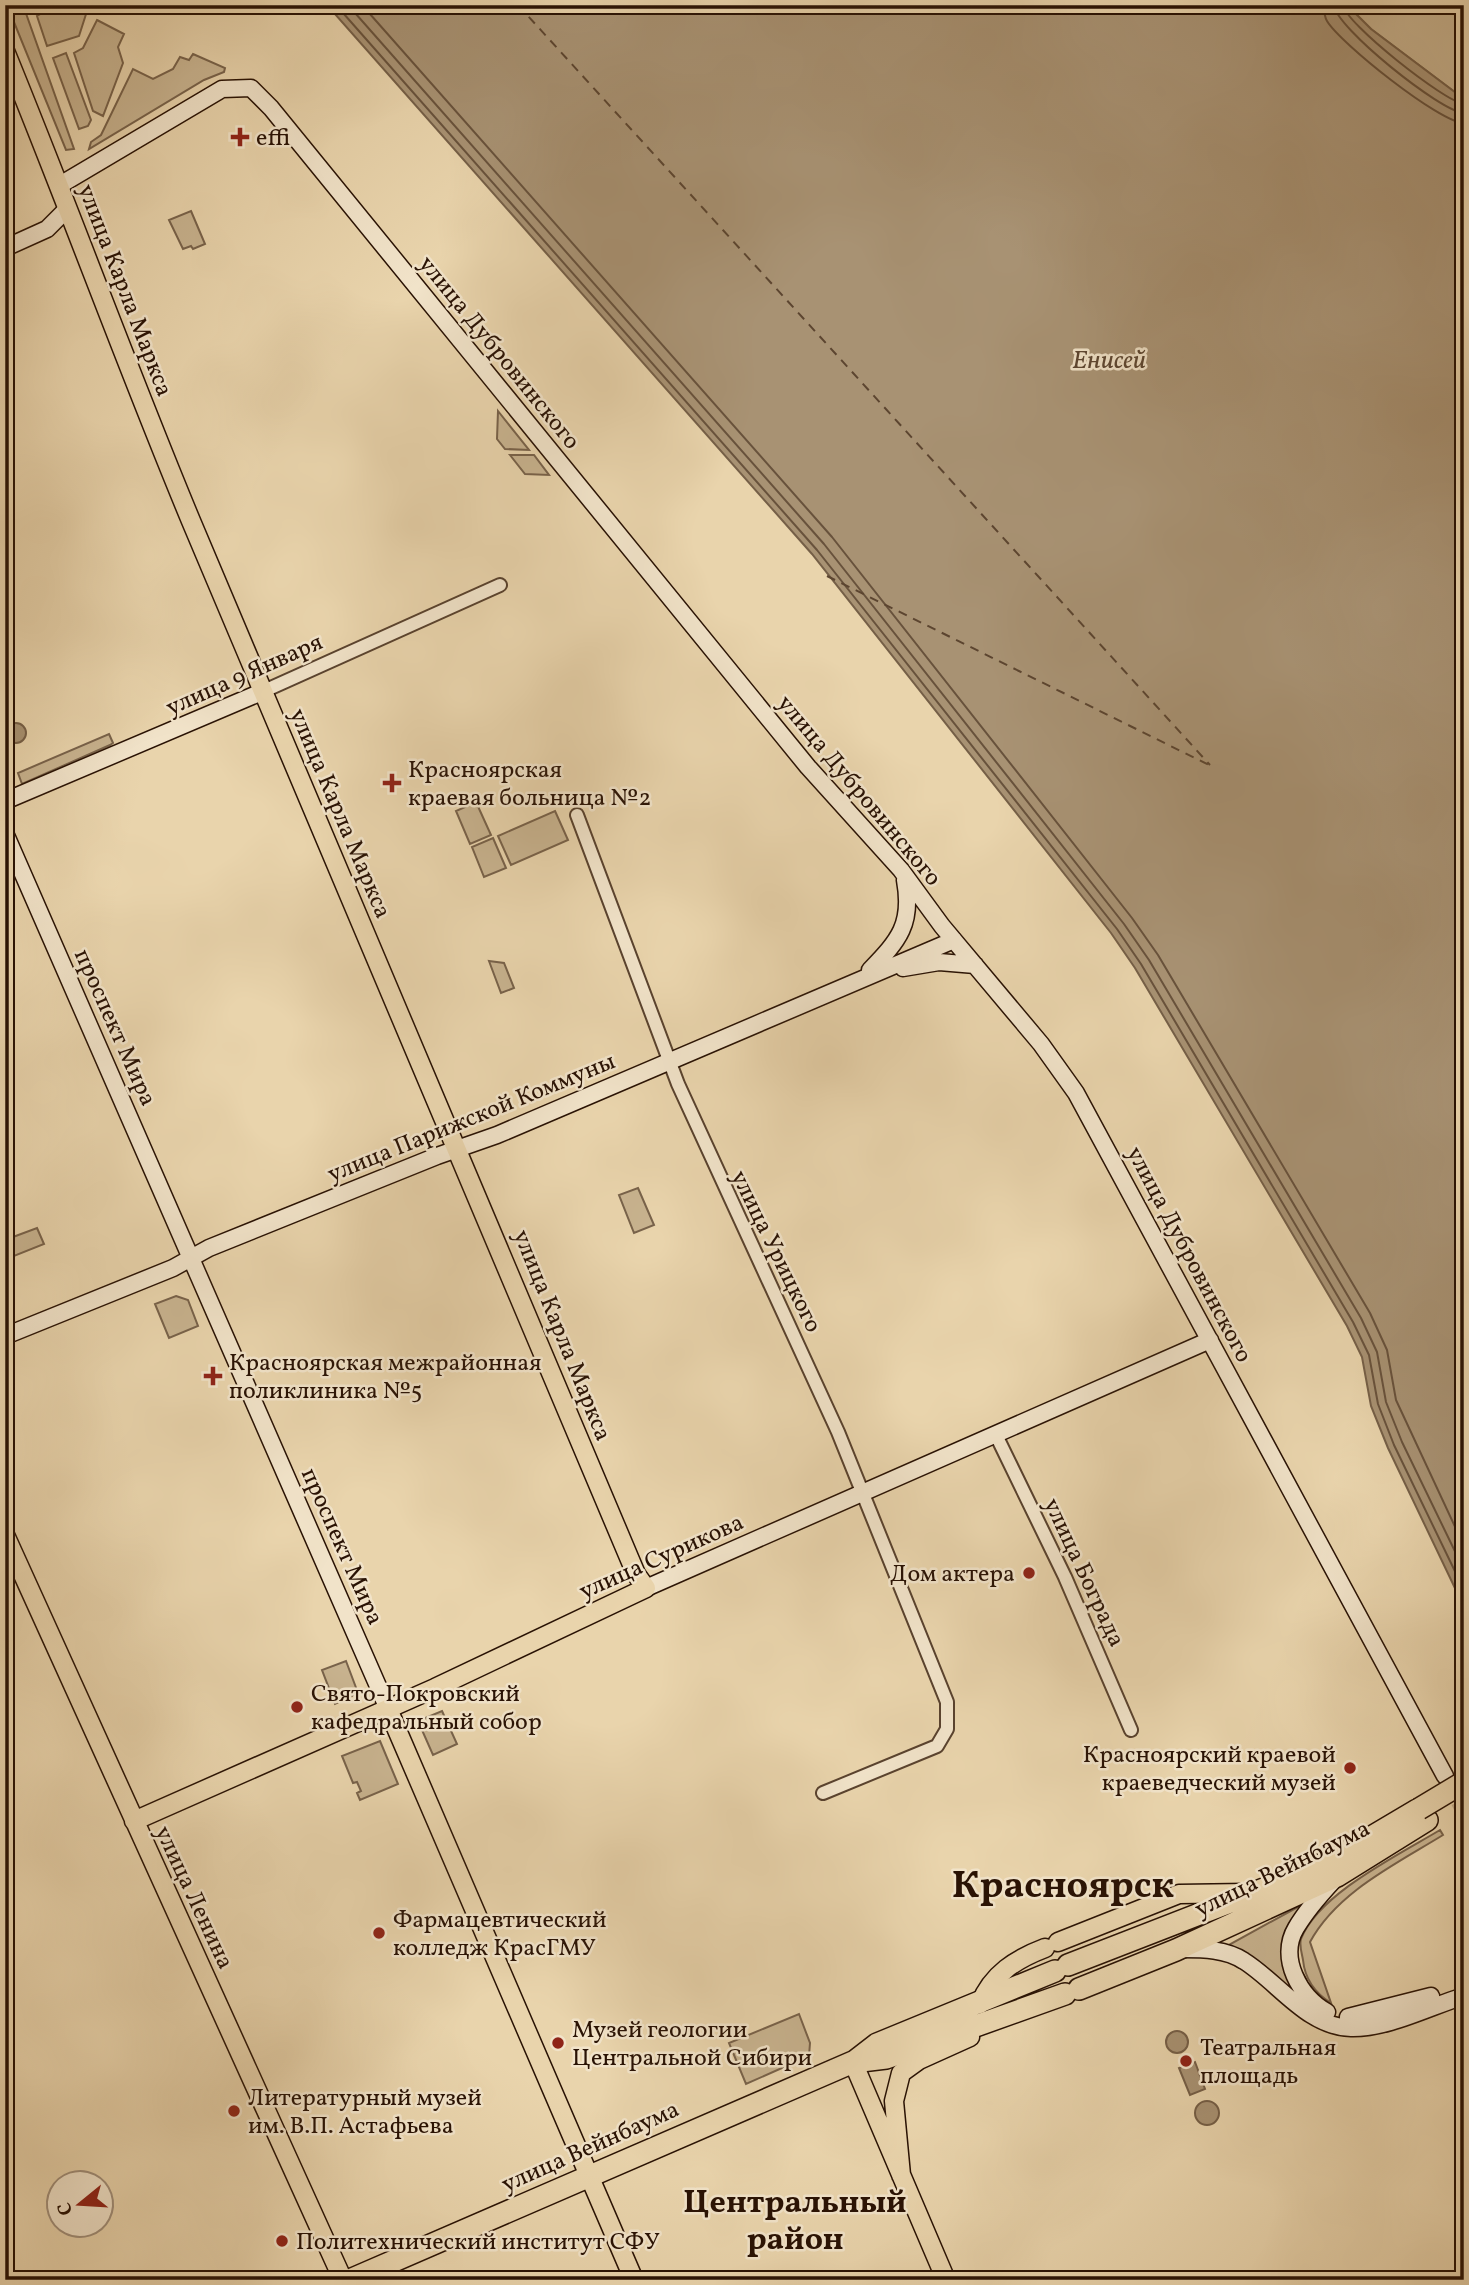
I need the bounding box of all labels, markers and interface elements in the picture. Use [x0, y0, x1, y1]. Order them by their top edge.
place label: effi [256, 122, 290, 156]
marker: effi [230, 127, 250, 147]
street label: улица Карла Маркса [68, 180, 180, 402]
street label: улица Дубровинского [409, 249, 587, 458]
water label: Енисей [1072, 343, 1146, 379]
street label: улица 9 Января [161, 626, 329, 726]
street label: улица Дубровинского [768, 688, 949, 894]
street label: улица Карла Маркса [280, 704, 399, 924]
place label: Красноярская краевая больница №2 [408, 754, 651, 816]
marker: Красноярская краевая больница №2 [382, 773, 402, 793]
street label: проспект Мира [64, 944, 164, 1112]
street label: улица Парижской Коммуны [323, 1045, 621, 1192]
street label: улица Дубровинского [1117, 1141, 1260, 1369]
street label: улица Урицкого [721, 1165, 829, 1339]
street label: улица Карла Маркса [503, 1225, 619, 1447]
place label: Красноярская межрайонная поликлиника №5 [229, 1347, 542, 1409]
marker: Красноярская межрайонная поликлиника №5 [203, 1366, 223, 1386]
street label: проспект Мира [291, 1463, 391, 1631]
street label: улица Бограда [1034, 1493, 1133, 1653]
street label: улица Сурикова [574, 1506, 750, 1609]
place label: Дом актера [890, 1558, 1015, 1592]
marker: Дом актера [1021, 1565, 1037, 1581]
place label: Свято-Покровский кафедральный собор [311, 1678, 542, 1740]
marker: Свято-Покровский кафедральный собор [289, 1699, 305, 1715]
place label: Красноярский краевой краеведческий музей [1083, 1739, 1336, 1801]
marker: Красноярский краевой краеведческий музей [1342, 1760, 1358, 1776]
street label: улица Вейнбаума [1189, 1813, 1376, 1927]
street label: улица Ленина [145, 1820, 241, 1975]
district label: Красноярск [952, 1861, 1175, 1914]
place label: Фармацевтический колледж КрасГМУ [393, 1904, 607, 1966]
marker: Фармацевтический колледж КрасГМУ [371, 1925, 387, 1941]
place label: Музей геологии Центральной Сибири [572, 2014, 812, 2076]
place label: Театральная площадь [1200, 2032, 1336, 2094]
marker: Музей геологии Центральной Сибири [550, 2035, 566, 2051]
marker: Театральная площадь [1178, 2053, 1194, 2069]
place label: Литературный музей им. В.П. Астафьева [248, 2082, 482, 2144]
street label: улица Вейнбаума [496, 2093, 685, 2202]
marker: Литературный музей им. В.П. Астафьева [226, 2103, 242, 2119]
north arrow [46, 2170, 116, 2240]
district label: Центральный район [683, 2182, 907, 2263]
text: С [51, 2199, 80, 2218]
place label: Политехнический институт СФУ [296, 2226, 660, 2260]
marker: Политехнический институт СФУ [274, 2233, 290, 2249]

